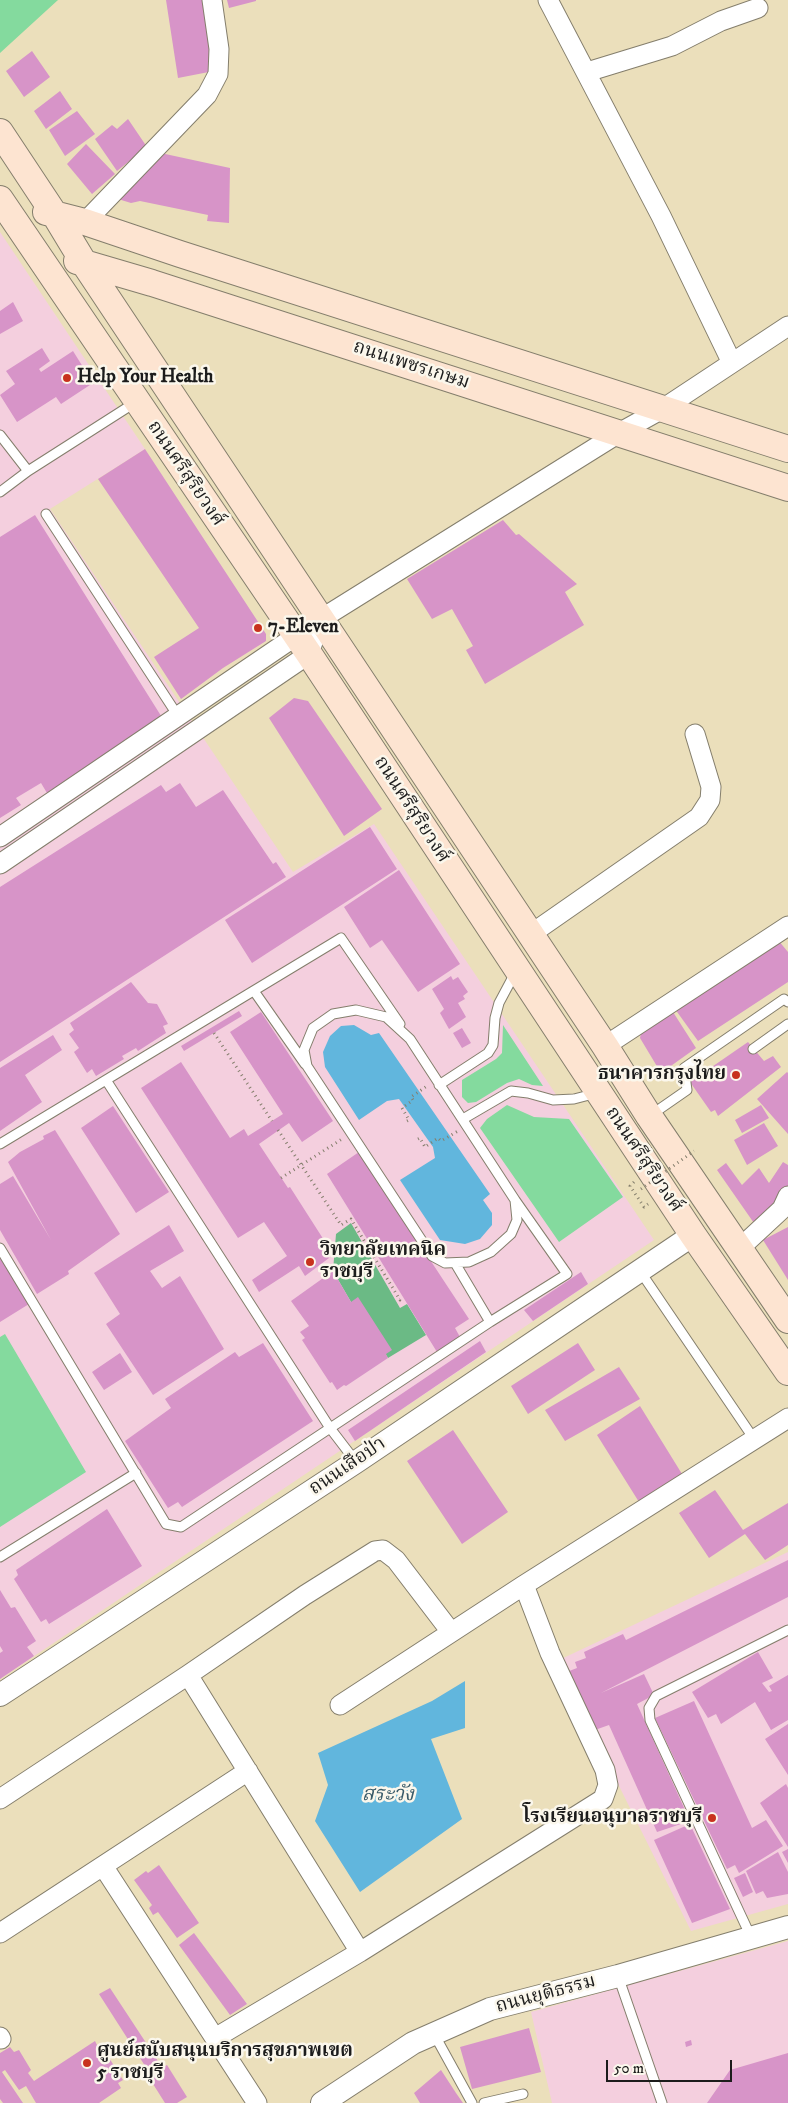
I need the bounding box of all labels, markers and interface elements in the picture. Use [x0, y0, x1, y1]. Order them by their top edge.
street label: ถนนเพชรเกษม [350, 336, 472, 396]
place label: Help Your Health [77, 367, 213, 389]
marker: Help Your Health [61, 372, 73, 384]
street label: ถนนศรีสุริยวงศ์ [141, 417, 229, 531]
place label: 7-Eleven [268, 617, 339, 639]
marker: 7-Eleven [252, 622, 264, 634]
street label: ถนนศรีสุริยวงศ์ [368, 752, 454, 868]
place label: ธนาคารกรุงไทย [598, 1064, 726, 1086]
marker: ธนาคารกรุงไทย [730, 1069, 742, 1081]
street label: ถนนศรีสุริยวงศ์ [599, 1103, 687, 1217]
place label: วิทยาลัยเทคนิค ราชบุรี [320, 1240, 446, 1284]
marker: วิทยาลัยเทคนิค ราชบุรี [304, 1256, 316, 1268]
street label: ถนนเสือป่า [305, 1433, 391, 1501]
water label: สระวัง [362, 1784, 414, 1808]
place label: โรงเรียนอนุบาลราชบุรี [523, 1807, 702, 1829]
marker: โรงเรียนอนุบาลราชบุรี [706, 1812, 718, 1824]
street label: ถนนยุติธรรม [494, 1971, 598, 2019]
place label: ศูนย์สนับสนุนบริการสุขภาพเขต 5 ราชบุรี [97, 2041, 353, 2085]
scale bar [608, 2050, 734, 2082]
marker: ศูนย์สนับสนุนบริการสุขภาพเขต 5 ราชบุรี [81, 2057, 93, 2069]
text: 50 m [614, 2059, 644, 2078]

